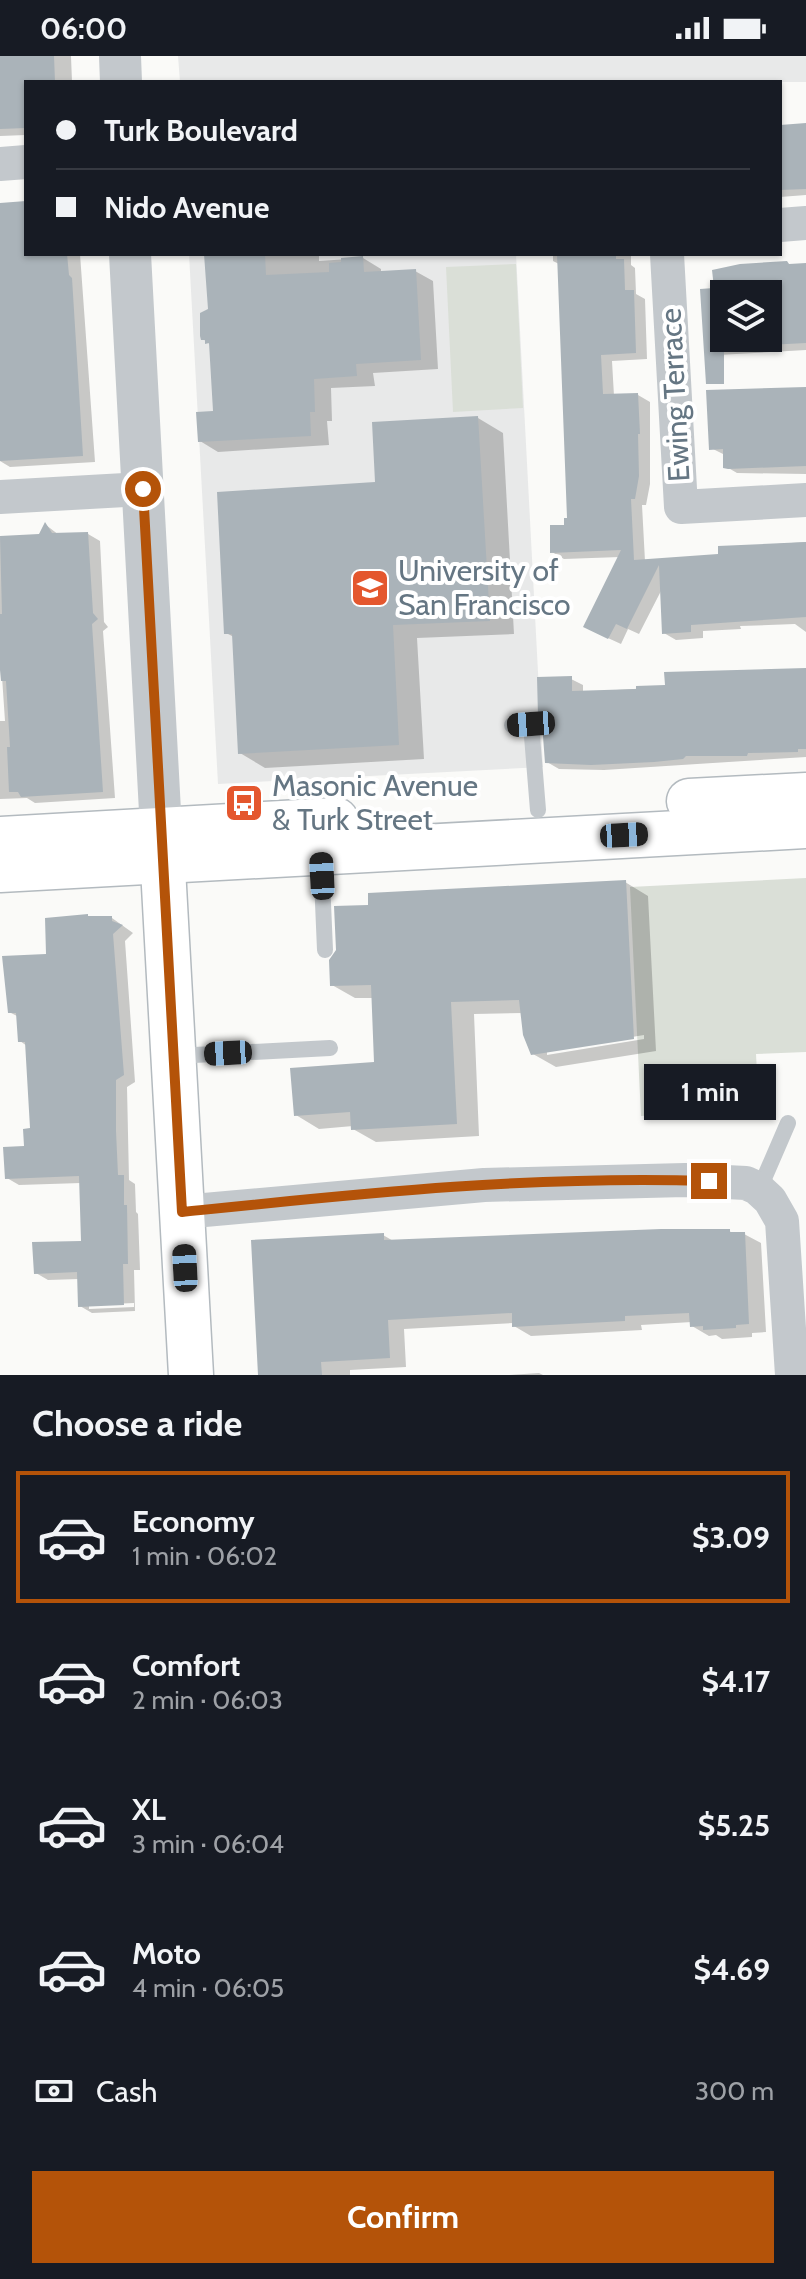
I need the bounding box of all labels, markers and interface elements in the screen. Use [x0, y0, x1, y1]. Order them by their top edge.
text: 06:00 [40, 10, 127, 47]
text: Turk Boulevard [104, 112, 298, 149]
text: Nido Avenue [104, 189, 269, 226]
map controls [710, 280, 782, 352]
button: layers [710, 280, 782, 352]
street label: Ewing Terrace [651, 307, 698, 483]
route start [125, 471, 161, 507]
place label: University of San Francisco [398, 552, 571, 623]
school or university icon: University of San Francisco [349, 567, 391, 609]
car [506, 710, 556, 738]
place label: Masonic Avenue & Turk Street [272, 767, 478, 838]
bus stop icon: Masonic Avenue & Turk Street [223, 782, 265, 824]
car [599, 822, 649, 848]
car [309, 851, 335, 901]
car [203, 1040, 253, 1066]
callout: 1 min [643, 1065, 775, 1121]
text: 1 min [681, 1076, 739, 1108]
route end [691, 1163, 727, 1199]
car [172, 1243, 198, 1293]
text: Choose a ride [32, 1401, 242, 1445]
icon: car [36, 1501, 108, 1573]
text: Economy [132, 1503, 255, 1540]
text: $3.09 [692, 1519, 770, 1556]
text: 1 min · 06:02 [132, 1540, 277, 1572]
icon: car [36, 1645, 108, 1717]
text: Comfort [132, 1647, 240, 1684]
text: $4.17 [701, 1663, 770, 1700]
text: 2 min · 06:03 [132, 1684, 283, 1716]
icon: car [36, 1789, 108, 1861]
text: XL [132, 1791, 166, 1828]
text: $5.25 [698, 1807, 770, 1844]
text: 3 min · 06:04 [132, 1828, 284, 1860]
icon: car [36, 1933, 108, 2005]
text: Moto [132, 1935, 201, 1972]
text: $4.69 [694, 1951, 770, 1988]
text: 4 min · 06:05 [132, 1972, 284, 2004]
icon: cash [32, 2069, 76, 2113]
text: Cash [96, 2073, 158, 2110]
text: 300 m [695, 2075, 774, 2107]
button: Confirm [32, 2171, 774, 2263]

